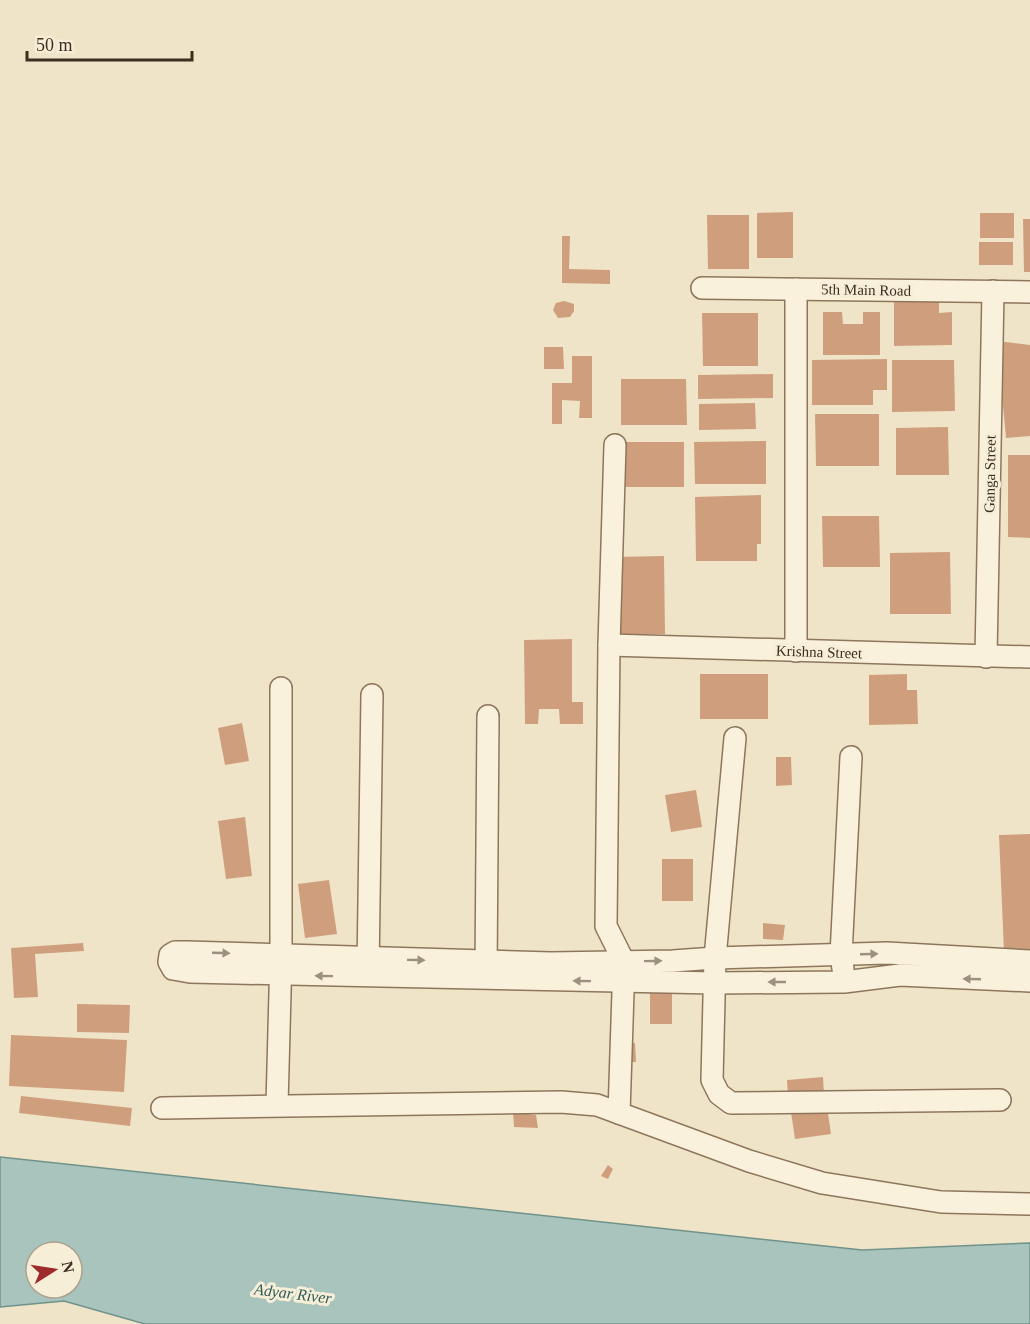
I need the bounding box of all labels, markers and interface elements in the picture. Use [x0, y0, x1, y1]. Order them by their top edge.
scale bar [27, 24, 192, 62]
text: 50 m [36, 35, 73, 55]
street label: 5th Main Road [821, 281, 912, 299]
street label: Ganga Street [981, 434, 999, 513]
street label: Krishna Street [776, 643, 863, 662]
one-way arrow [211, 948, 230, 958]
one-way arrow [859, 949, 878, 958]
one-way arrow [406, 955, 425, 964]
one-way arrow [643, 956, 662, 966]
one-way arrow [315, 971, 334, 980]
one-way arrow [962, 974, 981, 984]
one-way arrow [573, 976, 592, 986]
one-way arrow [768, 977, 787, 987]
north arrow [24, 1240, 84, 1300]
text: N [59, 1260, 78, 1275]
water label: Adyar River [252, 1280, 333, 1308]

